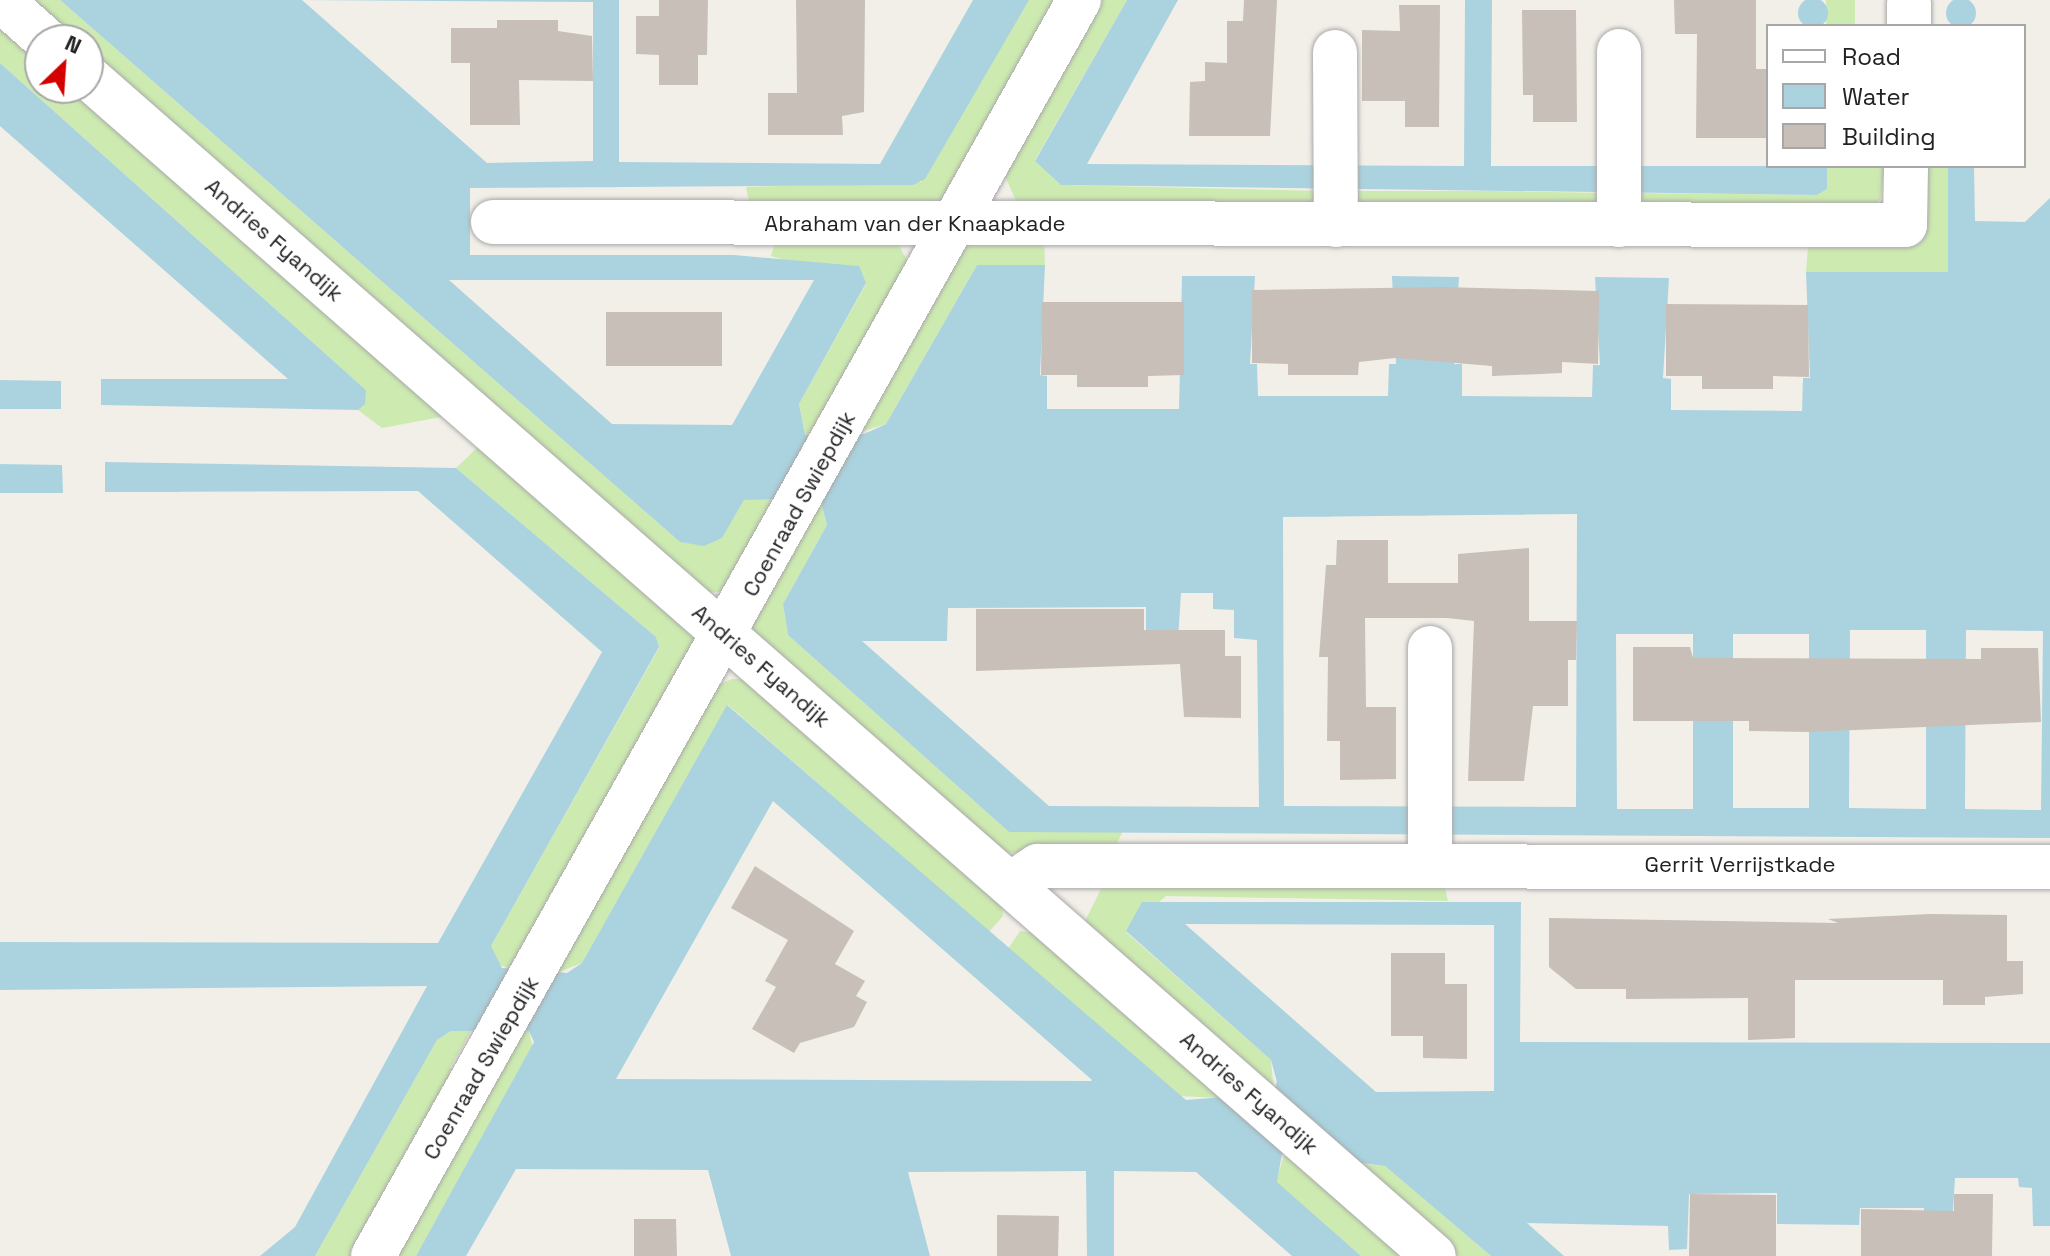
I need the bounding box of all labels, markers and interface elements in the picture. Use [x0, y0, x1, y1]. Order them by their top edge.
north arrow [24, 24, 104, 104]
legend [1766, 24, 2026, 168]
text: N [61, 28, 86, 60]
text: Road [1842, 41, 1901, 72]
text: Water [1842, 81, 1910, 112]
text: Building [1842, 121, 1936, 152]
street label: Andries Fyandijk [200, 173, 348, 307]
street label: Abraham van der Knaapkade [764, 211, 1066, 237]
street label: Coenraad Swiepdijk [737, 407, 861, 601]
street label: Andries Fyandijk [687, 599, 835, 733]
street label: Gerrit Verrijstkade [1644, 852, 1836, 878]
street label: Coenraad Swiepdijk [418, 972, 544, 1164]
street label: Andries Fyandijk [1175, 1026, 1323, 1160]

